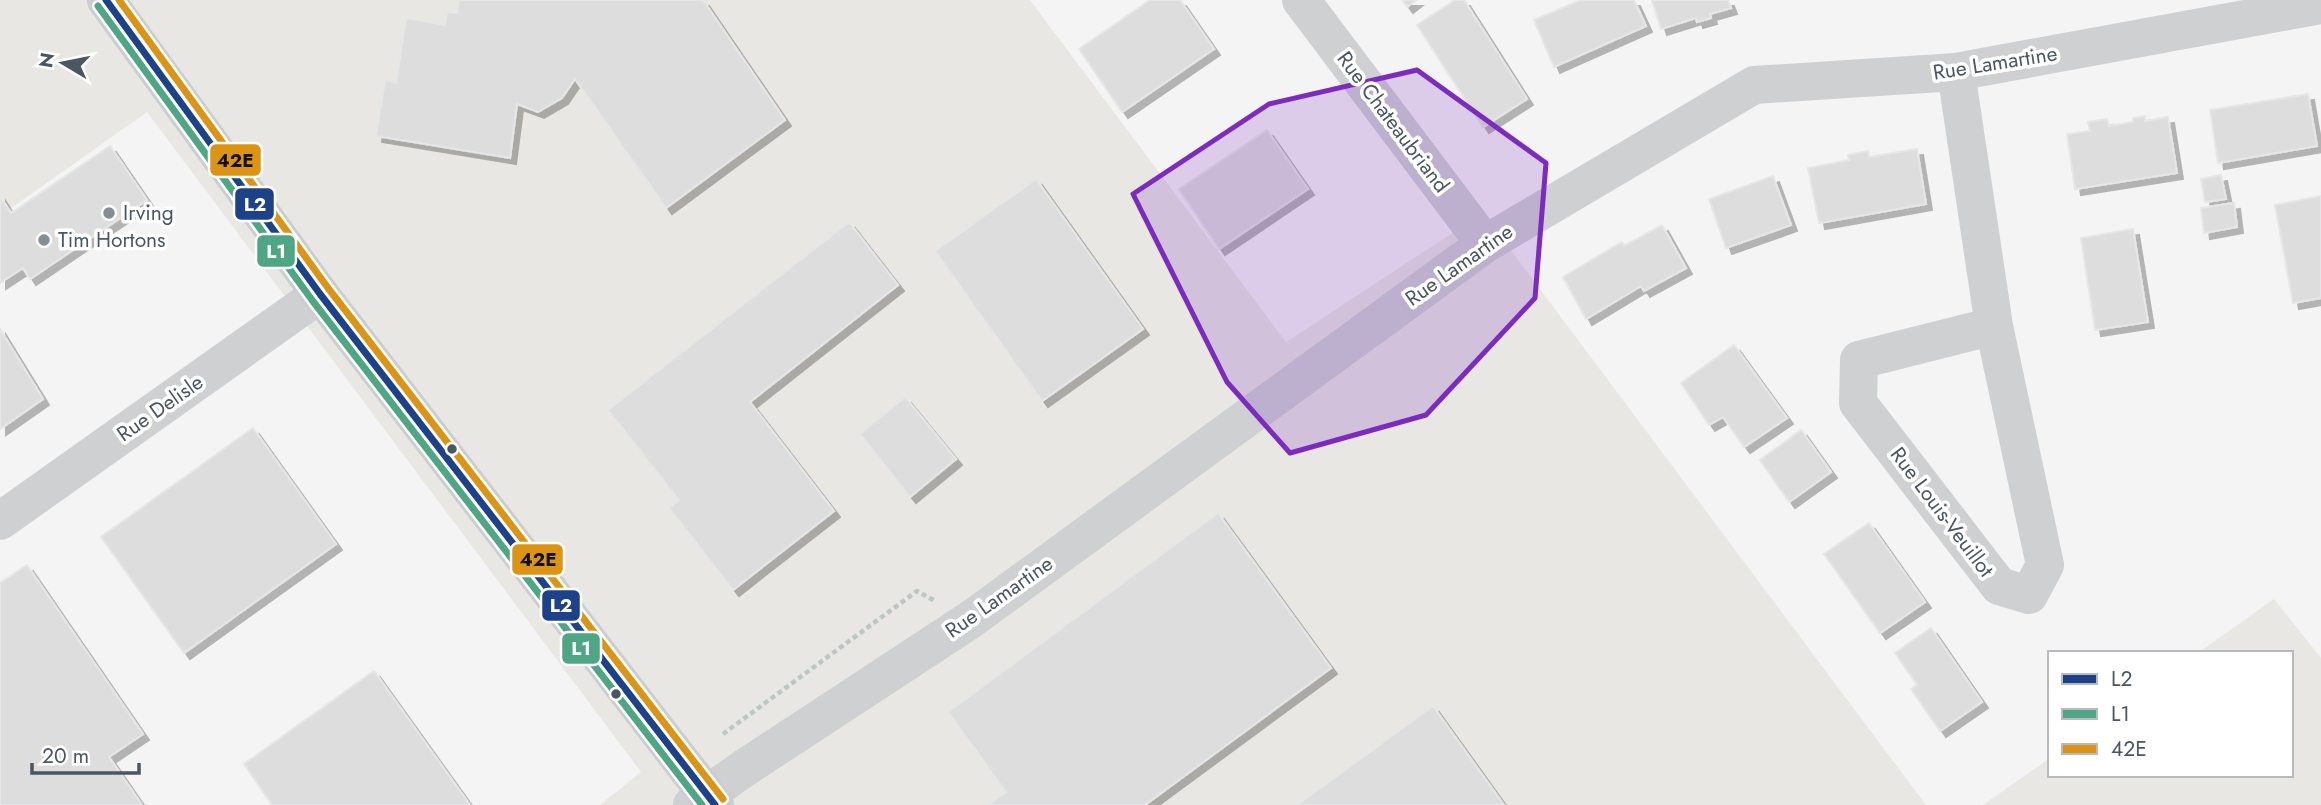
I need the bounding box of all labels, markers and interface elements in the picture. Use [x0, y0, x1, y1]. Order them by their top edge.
north arrow [28, 28, 98, 98]
street label: Rue Lamartine [1931, 38, 2059, 88]
street label: Rue Chateaubriand [1330, 45, 1456, 199]
text: N [32, 50, 61, 70]
line badge: 42E [209, 143, 262, 177]
text: 42E [216, 147, 254, 174]
line badge: L2 [234, 187, 275, 221]
text: L2 [244, 191, 266, 218]
place label: Irving [123, 198, 174, 228]
marker: Irving [101, 205, 117, 221]
street label: Rue Lamartine [1399, 217, 1519, 313]
place label: Tim Hortons [58, 225, 166, 255]
marker: Tim Hortons [36, 232, 52, 248]
line badge: L1 [256, 234, 296, 268]
text: L1 [266, 238, 286, 265]
street label: Rue Delisle [111, 367, 209, 449]
street label: Rue Louis-Veuillot [1883, 441, 2001, 583]
unlabelled marker [445, 442, 459, 456]
line badge: 42E [511, 543, 564, 576]
text: 42E [519, 546, 557, 573]
street label: Rue Lamartine [939, 549, 1059, 645]
line badge: L2 [541, 589, 581, 622]
text: L2 [550, 592, 572, 619]
line badge: L1 [561, 632, 601, 665]
text: L1 [571, 635, 591, 662]
legend [2048, 651, 2293, 777]
text: L2 [2111, 664, 2132, 694]
unlabelled marker [609, 687, 623, 701]
text: L1 [2111, 699, 2130, 729]
scale bar [32, 732, 138, 776]
text: 42E [2111, 734, 2147, 764]
text: 20 m [42, 741, 89, 771]

